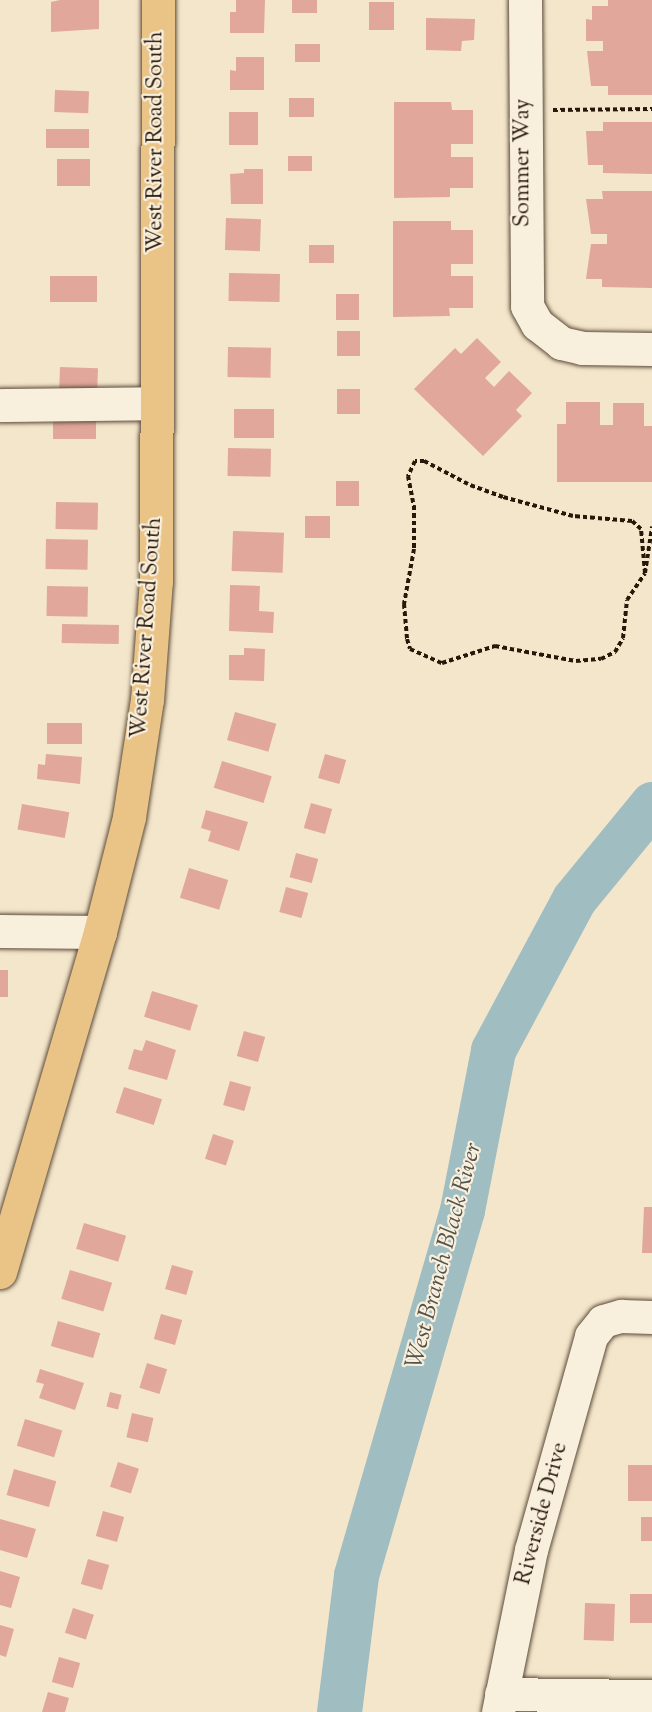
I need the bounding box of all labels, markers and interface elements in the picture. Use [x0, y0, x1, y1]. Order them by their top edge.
street label: West River Road South [144, 31, 170, 253]
street label: Sommer Way [511, 99, 537, 227]
street label: West River Road South [127, 516, 169, 740]
water label: West Branch Black River [401, 1140, 489, 1372]
street label: Riverside Drive [511, 1440, 575, 1588]

